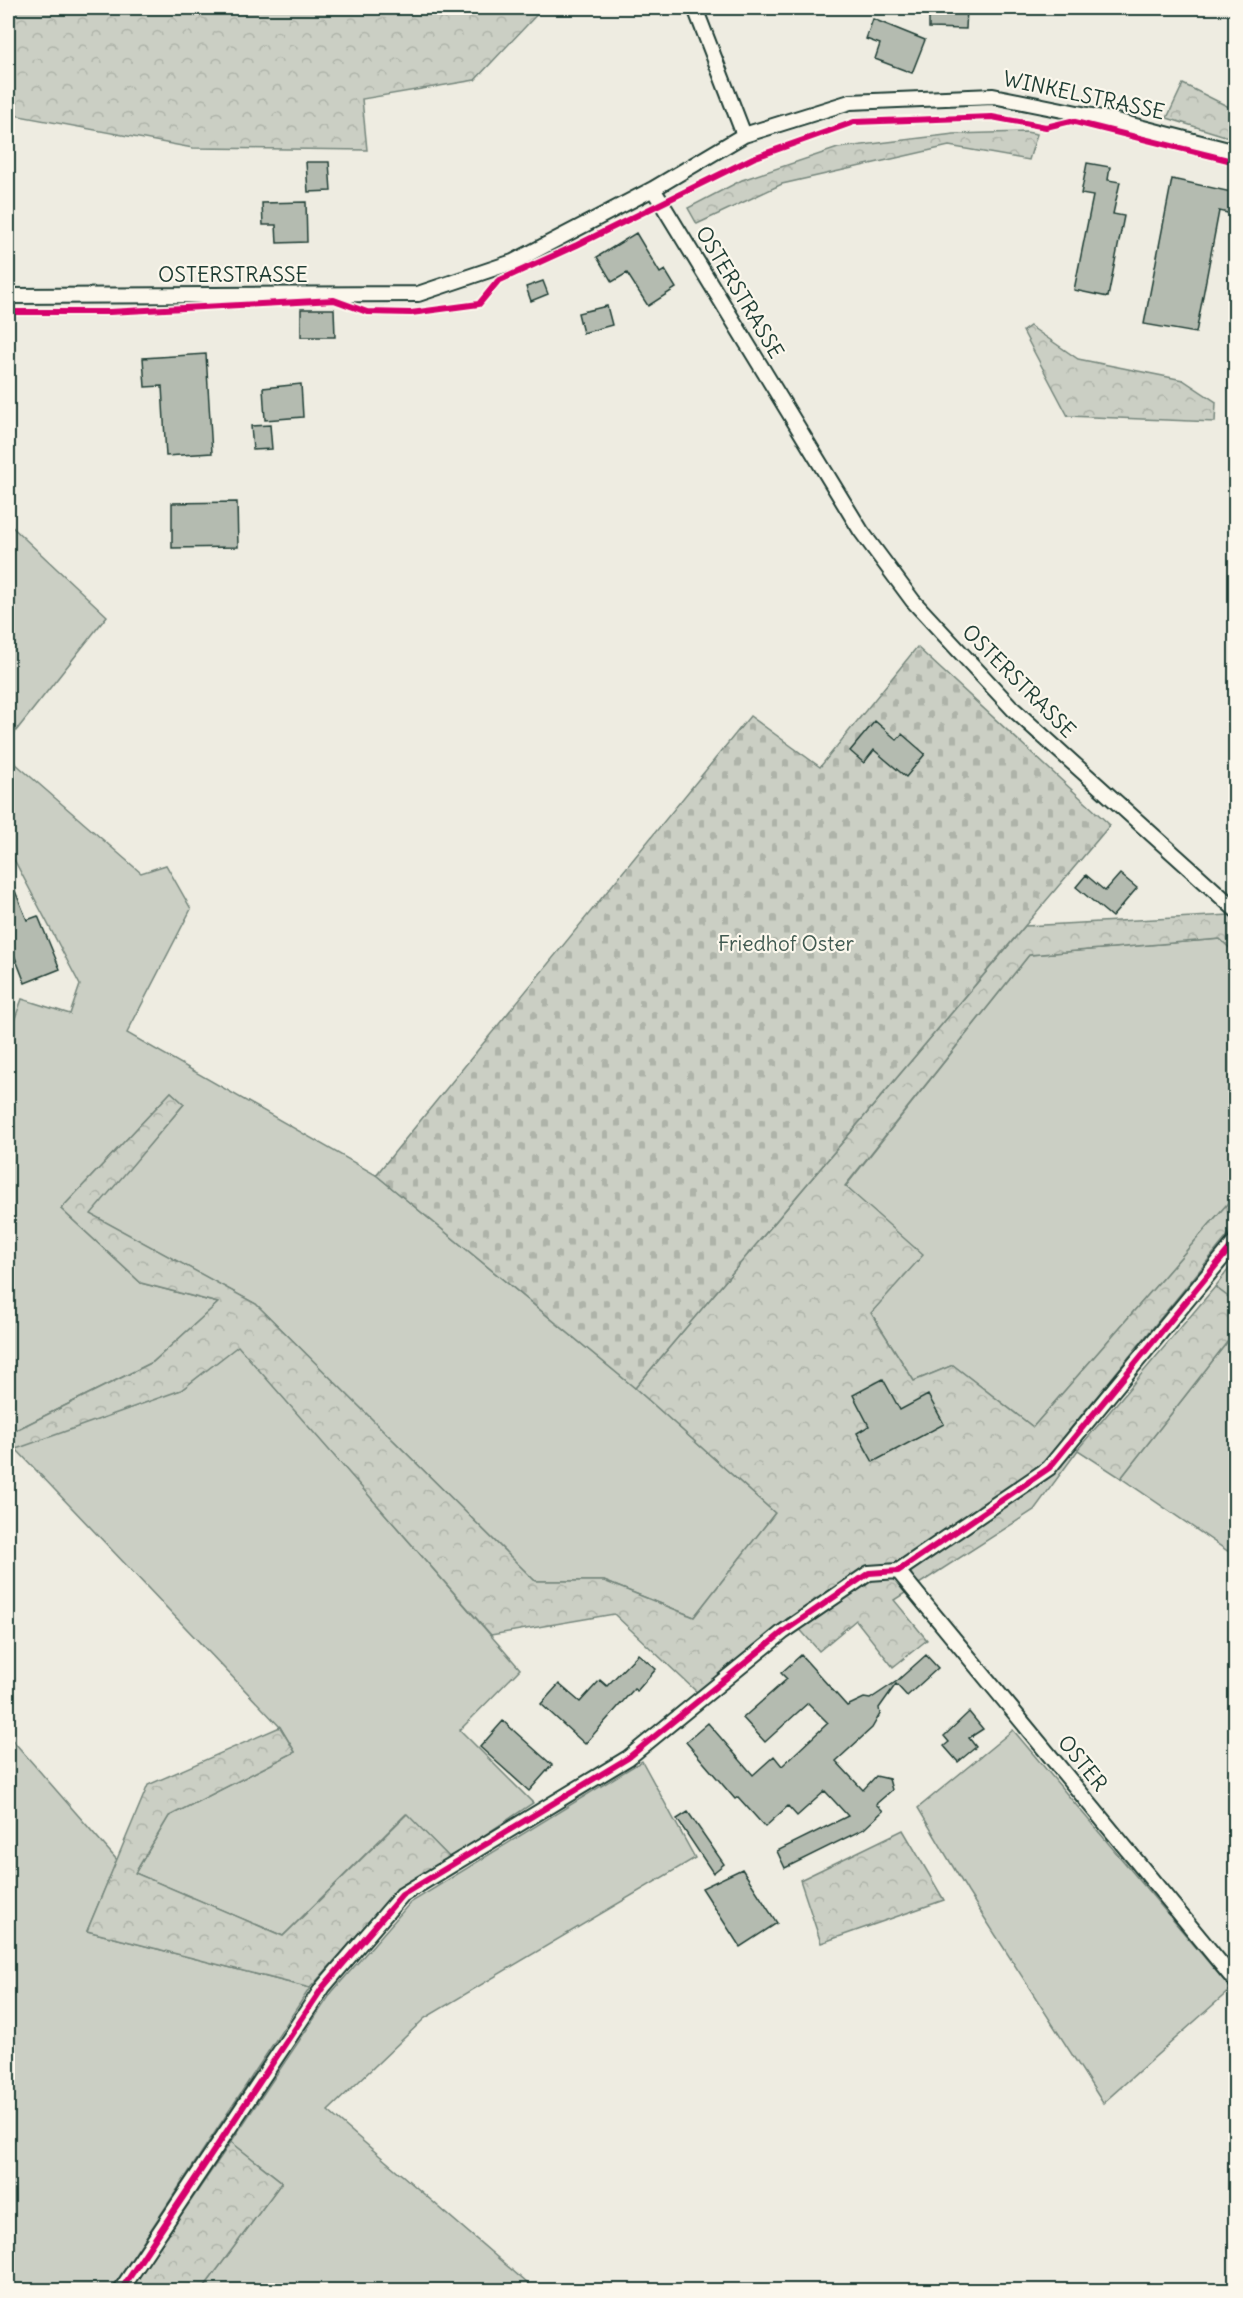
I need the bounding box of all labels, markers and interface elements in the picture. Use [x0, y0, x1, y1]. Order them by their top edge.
street label: WINKELSTRASSE [1001, 65, 1167, 125]
street label: OSTERSTRASSE [690, 221, 790, 363]
street label: OSTERSTRASSE [158, 261, 308, 288]
street label: OSTERSTRASSE [956, 618, 1082, 744]
park label: Friedhof Oster [718, 930, 854, 957]
street label: OSTER [1052, 1729, 1114, 1797]

